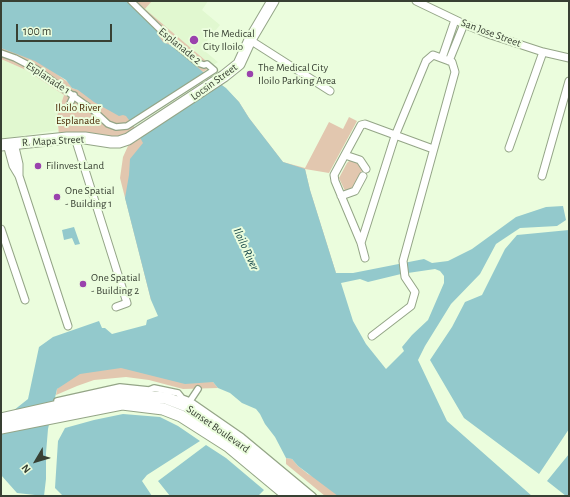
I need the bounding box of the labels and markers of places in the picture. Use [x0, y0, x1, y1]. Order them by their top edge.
place label: The Medical City Iloilo [203, 27, 255, 53]
marker: The Medical City Iloilo [188, 34, 200, 46]
place label: The Medical City Iloilo Parking Area [258, 61, 336, 87]
marker: The Medical City Iloilo Parking Area [245, 69, 255, 79]
place label: Filinvest Land [46, 159, 104, 173]
marker: Filinvest Land [33, 161, 43, 171]
place label: One Spatial - Building 1 [65, 184, 114, 210]
marker: One Spatial - Building 1 [52, 192, 62, 202]
place label: One Spatial - Building 2 [91, 271, 140, 297]
marker: One Spatial - Building 2 [78, 279, 88, 289]

